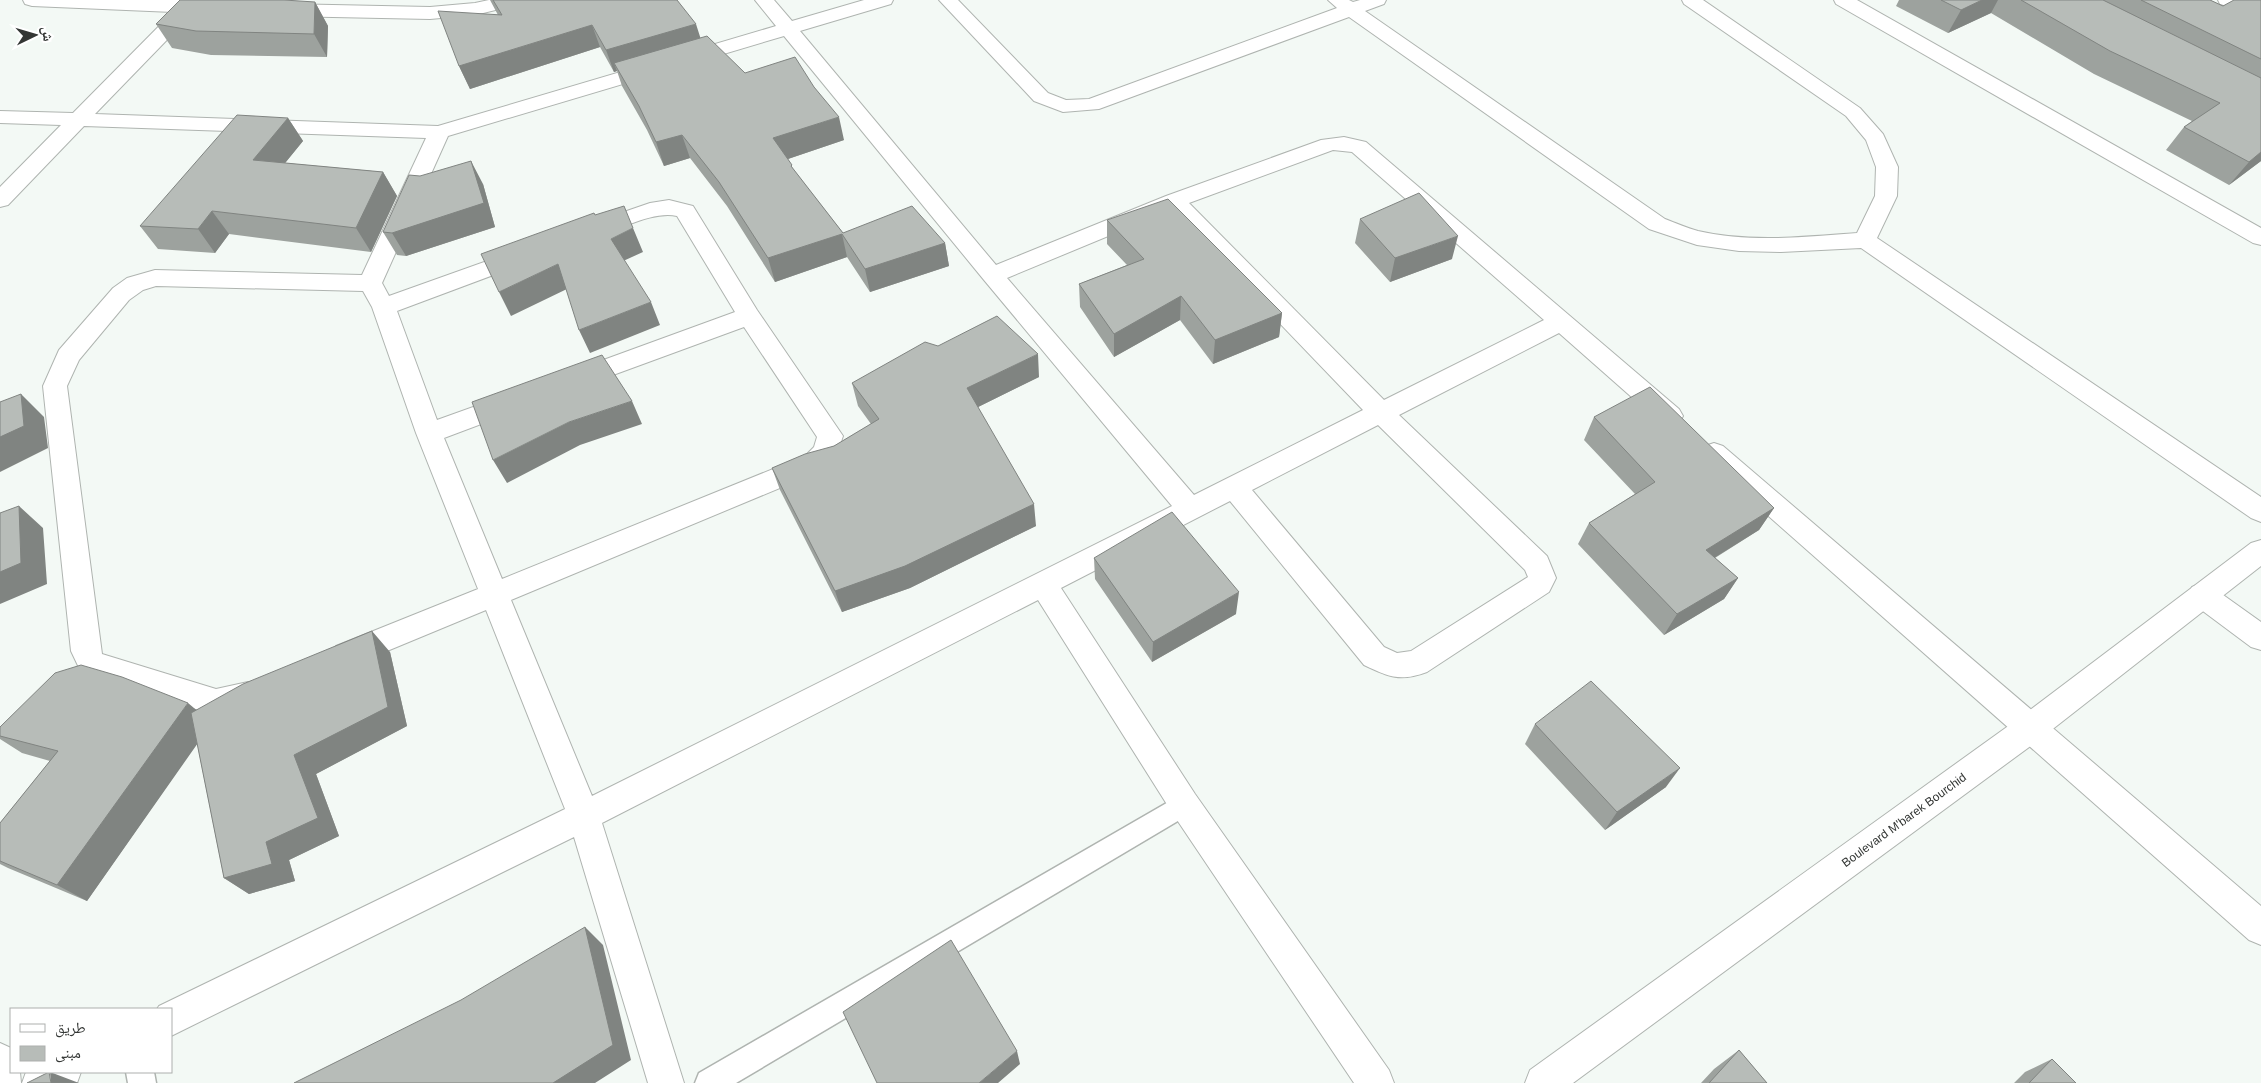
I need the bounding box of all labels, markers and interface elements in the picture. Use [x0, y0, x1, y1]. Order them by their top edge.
north arrow [10, 10, 60, 60]
text: ش [38, 26, 57, 42]
street label: Boulevard M'barek Bourchid [1839, 770, 1969, 870]
legend [10, 1008, 172, 1073]
text: طريق [55, 1019, 86, 1038]
text: مبنى [55, 1044, 81, 1063]

